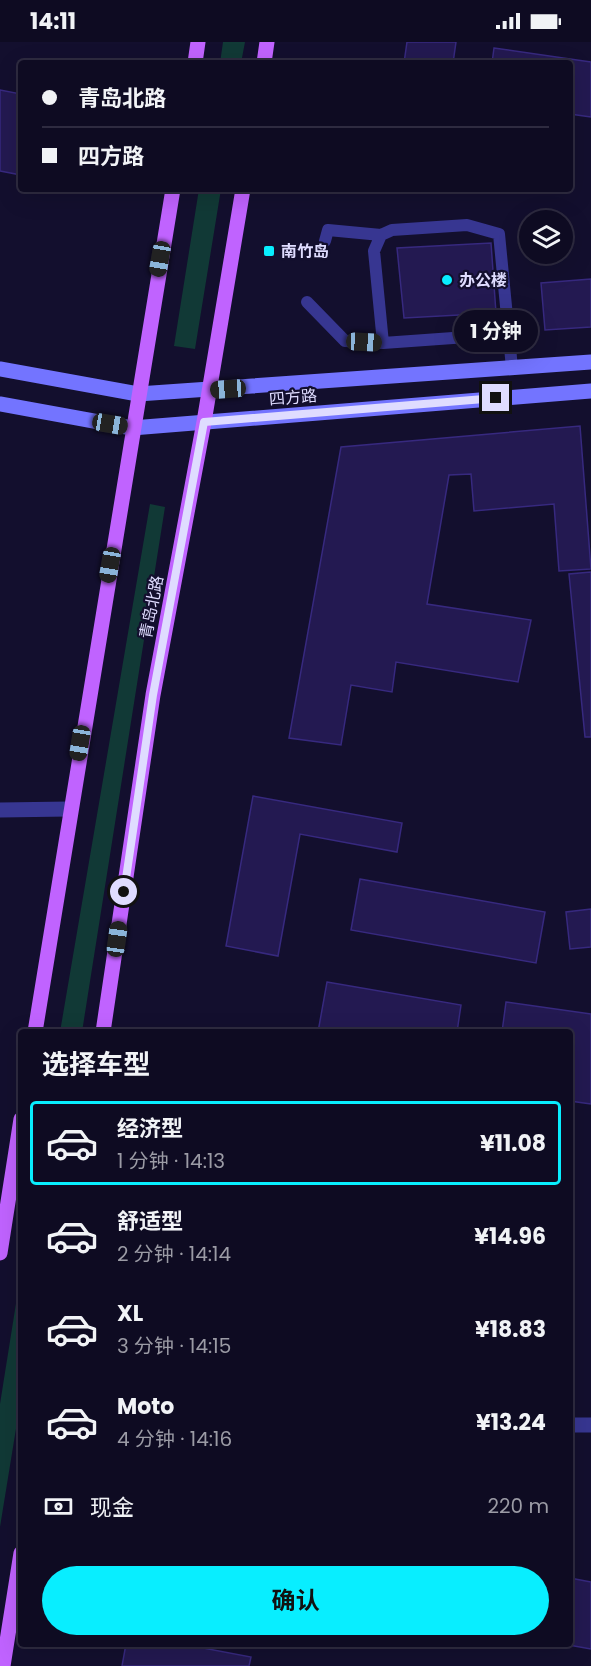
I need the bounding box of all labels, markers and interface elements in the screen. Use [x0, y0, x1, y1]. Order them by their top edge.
text: 14:11 [30, 6, 76, 37]
text: 青岛北路 [78, 83, 166, 114]
text: 四方路 [78, 141, 144, 172]
map controls [519, 210, 573, 264]
button: layers [519, 210, 573, 264]
car [148, 240, 172, 278]
place label: 南竹岛 [281, 240, 329, 263]
marker: 南竹岛 [262, 244, 276, 258]
place label: 办公楼 [459, 269, 507, 292]
marker: 办公楼 [440, 273, 454, 287]
callout: 1 分钟 [454, 311, 538, 353]
text: 1 分钟 [470, 317, 522, 345]
car [346, 332, 382, 352]
car [209, 379, 247, 399]
street label: 四方路 [268, 384, 318, 411]
route end [482, 384, 509, 411]
car [91, 412, 129, 436]
car [98, 546, 122, 584]
street label: 青岛北路 [134, 573, 169, 641]
car [68, 724, 92, 762]
route start [110, 878, 137, 905]
car [106, 920, 128, 958]
text: 选择车型 [42, 1046, 150, 1083]
text: 经济型 [117, 1113, 183, 1144]
icon: car [45, 1116, 99, 1170]
text: ¥11.08 [480, 1128, 546, 1159]
text: 1 分钟 · 14:13 [117, 1147, 225, 1175]
text: 舒适型 [117, 1206, 183, 1237]
icon: car [45, 1209, 99, 1263]
text: ¥14.96 [474, 1221, 546, 1252]
text: 2 分钟 · 14:14 [117, 1240, 231, 1268]
text: XL [117, 1298, 143, 1329]
icon: car [45, 1302, 99, 1356]
text: ¥18.83 [475, 1314, 546, 1345]
text: 3 分钟 · 14:15 [117, 1332, 231, 1360]
text: Moto [117, 1391, 174, 1422]
icon: car [45, 1395, 99, 1449]
text: ¥13.24 [476, 1407, 546, 1438]
text: 4 分钟 · 14:16 [117, 1425, 232, 1453]
icon: cash [42, 1490, 75, 1523]
text: 现金 [90, 1492, 134, 1523]
text: 220 m [488, 1492, 549, 1520]
button: 确认 [42, 1566, 549, 1635]

